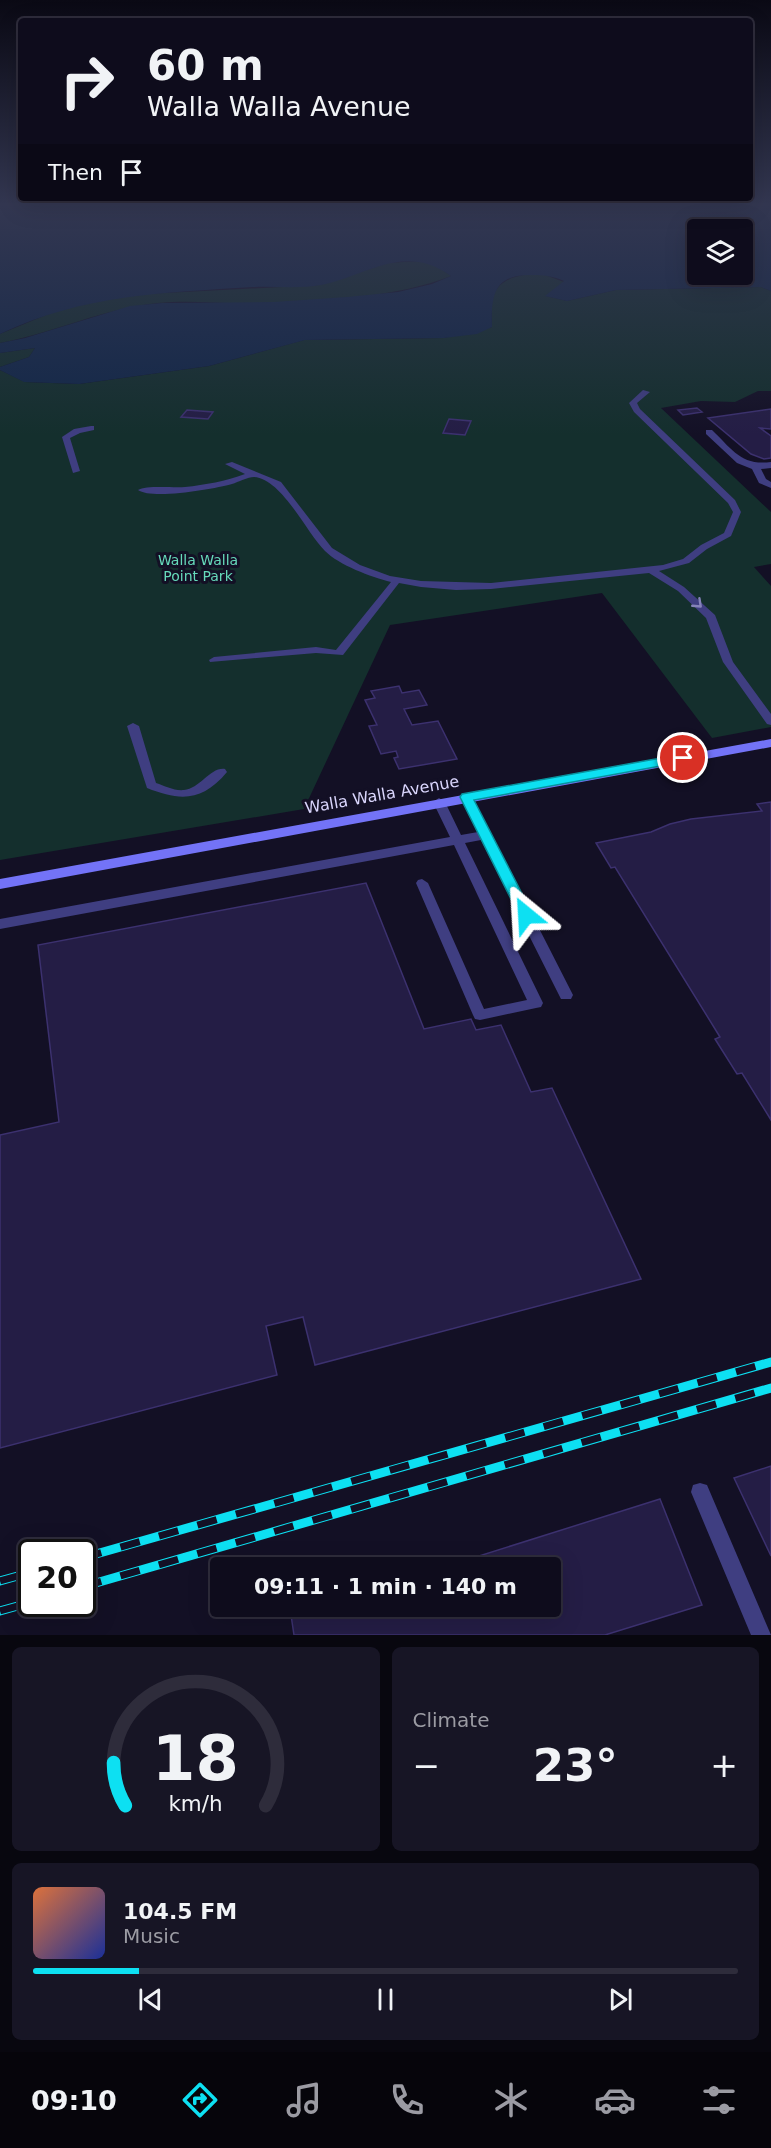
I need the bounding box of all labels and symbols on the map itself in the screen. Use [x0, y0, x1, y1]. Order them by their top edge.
park label: Walla Walla Point Park [158, 552, 238, 584]
one-way arrow [691, 597, 702, 608]
pin [657, 732, 708, 783]
street label: Walla Walla Avenue [304, 772, 461, 817]
position arrow [494, 883, 558, 947]
speed limit sign: 20 [18, 1539, 96, 1617]

